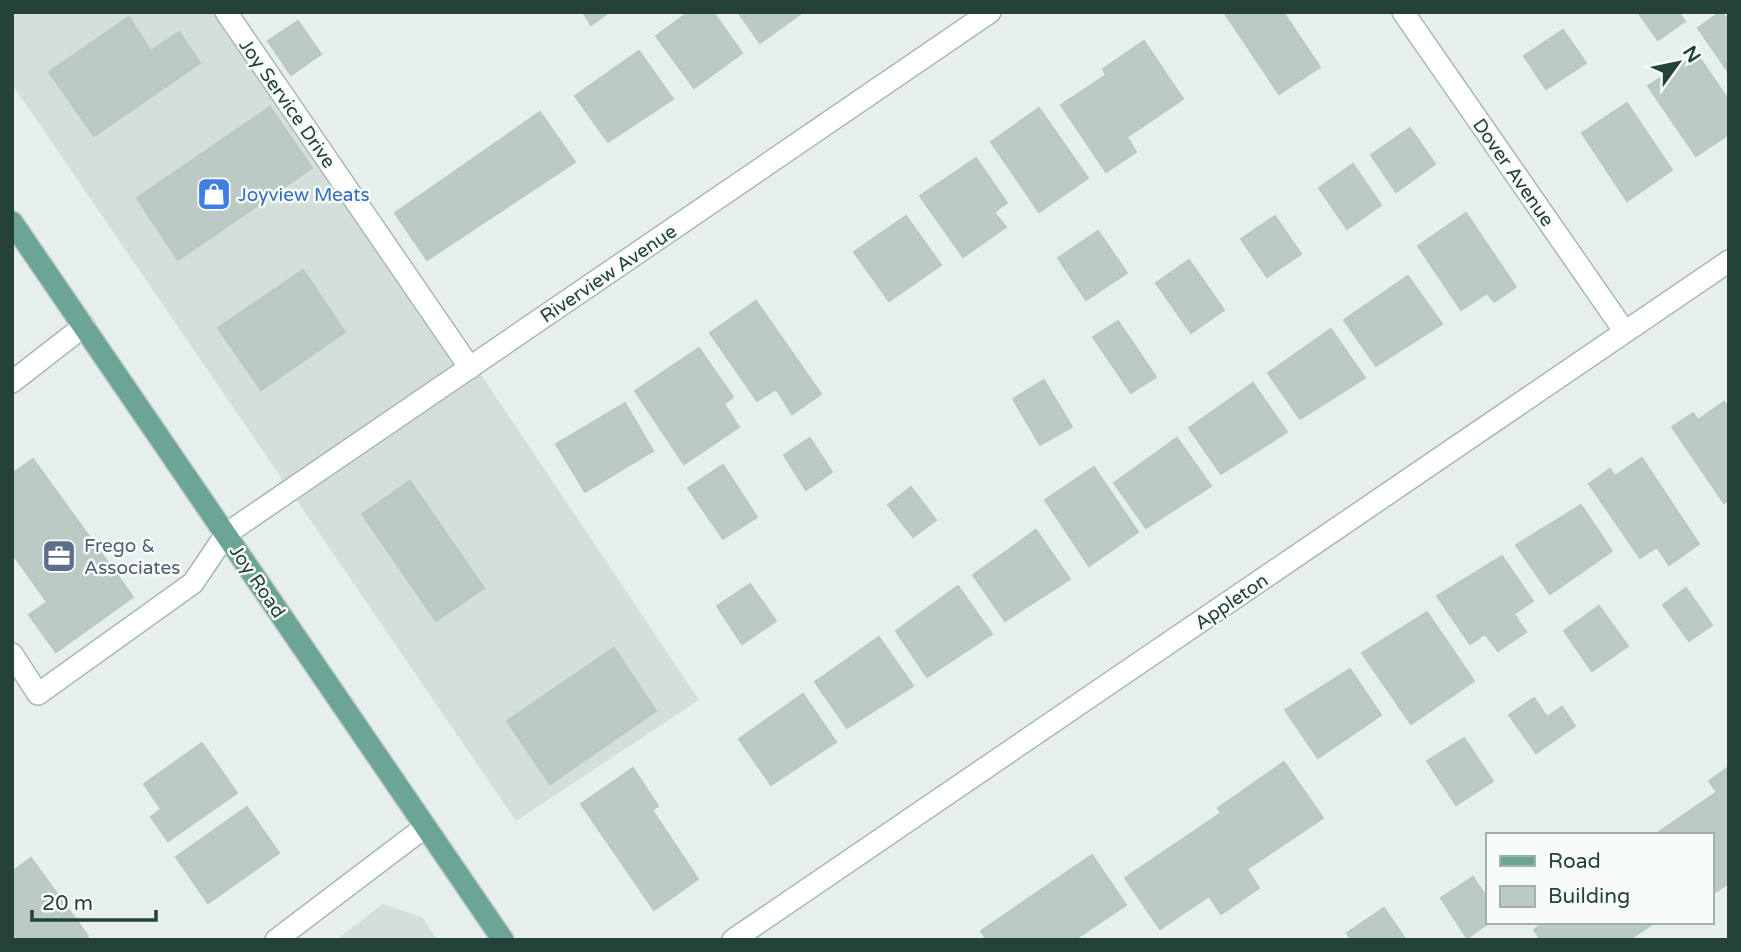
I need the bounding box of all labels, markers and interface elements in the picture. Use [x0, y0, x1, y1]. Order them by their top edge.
north arrow [1643, 28, 1713, 98]
street label: Joy Service Drive [234, 35, 340, 172]
text: N [1678, 42, 1705, 67]
street label: Dover Avenue [1468, 115, 1558, 231]
shop icon: Joyview Meats [195, 175, 233, 213]
place label: Joyview Meats [238, 184, 370, 206]
street label: Riverview Avenue [536, 220, 681, 328]
place label: Frego & Associates [84, 535, 180, 579]
office icon: Frego & Associates [40, 537, 78, 575]
street label: Joy Road [225, 541, 290, 622]
street label: Appleton [1191, 569, 1272, 634]
legend [1486, 833, 1713, 924]
text: Road [1548, 849, 1601, 874]
scale bar [32, 878, 156, 922]
text: Building [1548, 884, 1630, 909]
text: 20 m [42, 891, 93, 916]

